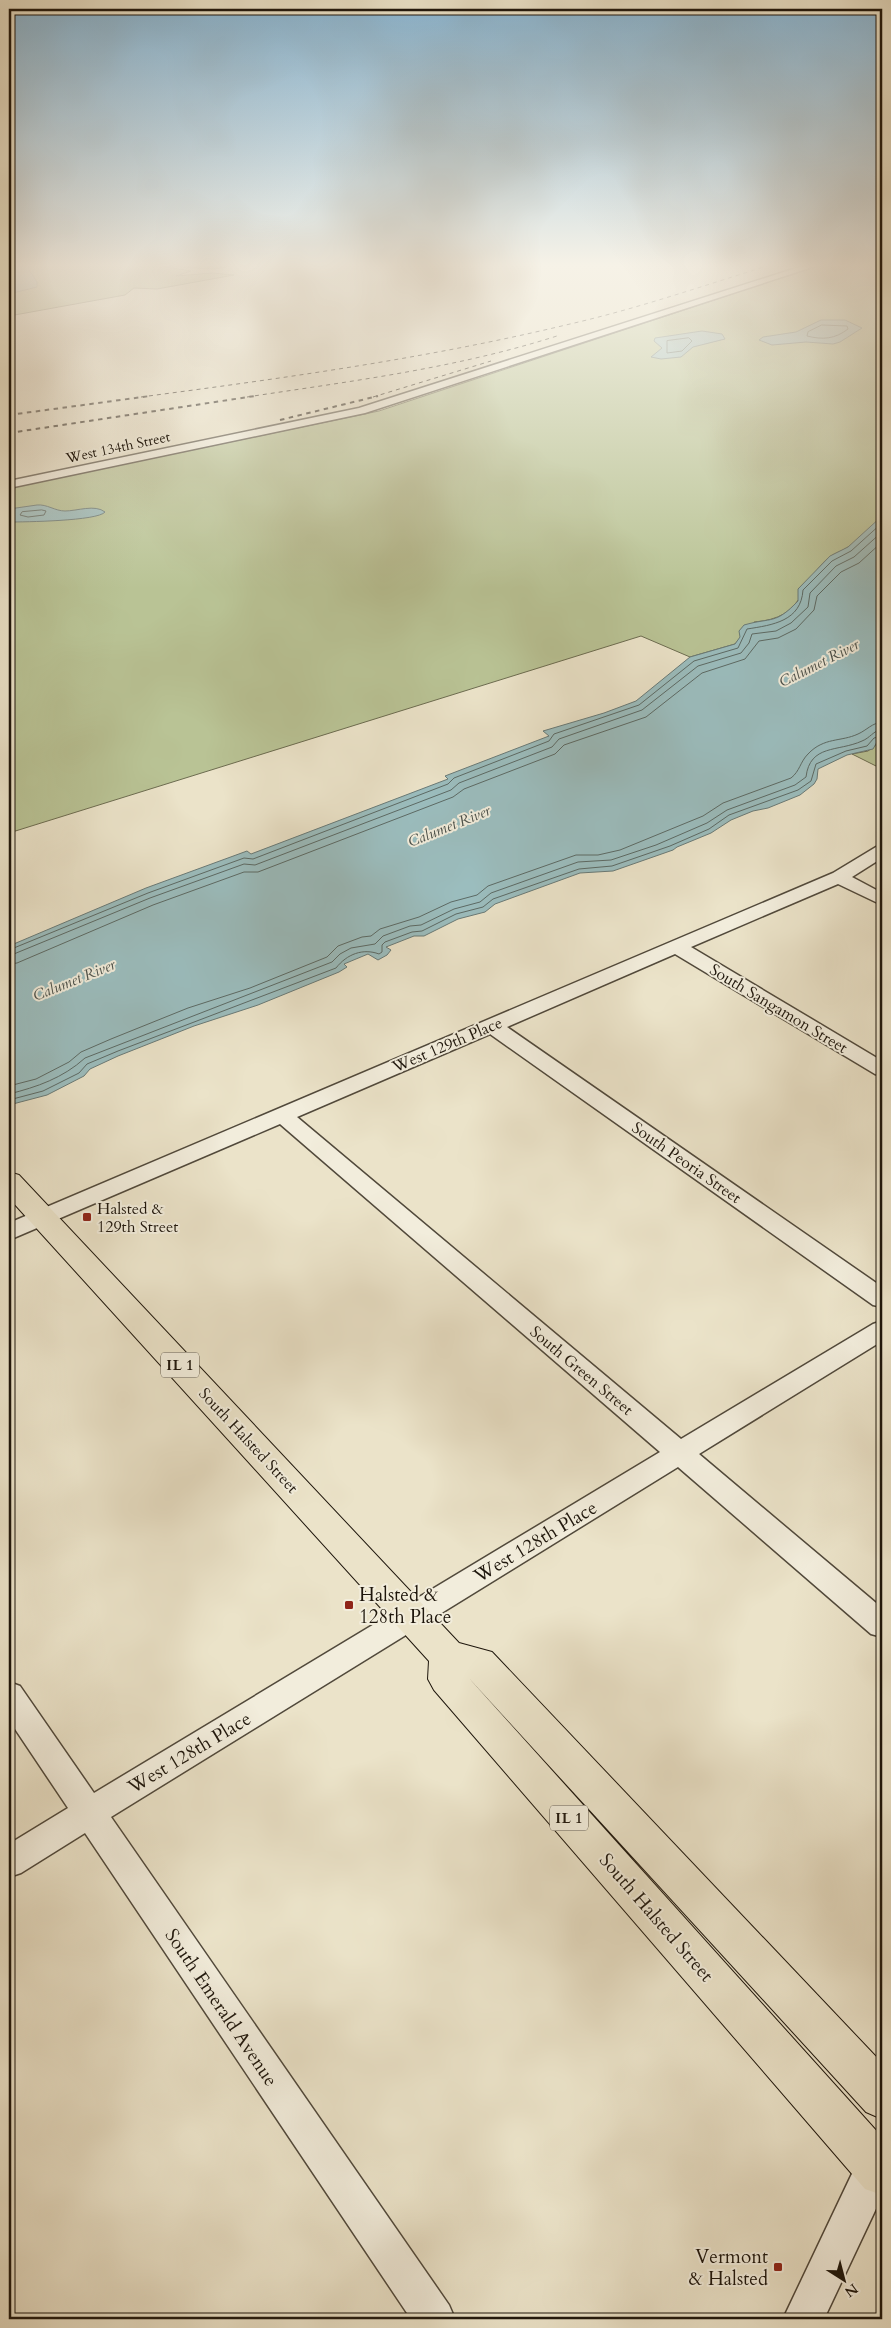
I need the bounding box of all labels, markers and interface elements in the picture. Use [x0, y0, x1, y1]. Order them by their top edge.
street label: West 134th Street [63, 427, 172, 468]
water label: Calumet River [776, 634, 863, 692]
water label: Calumet River [405, 800, 494, 852]
water label: Calumet River [30, 954, 119, 1006]
street label: South Sangamon Street [705, 959, 852, 1059]
street label: West 129th Place [388, 1012, 506, 1078]
street label: South Peoria Street [627, 1117, 746, 1209]
place label: Halsted & 129th Street [97, 1198, 178, 1238]
marker: Halsted & 129th Street [81, 1211, 93, 1223]
street label: South Green Street [525, 1321, 638, 1420]
road number: IL 1 [161, 1352, 199, 1378]
street label: South Halsted Street [194, 1383, 303, 1498]
street label: West 128th Place [468, 1495, 602, 1589]
place label: Halsted & 128th Place [359, 1582, 451, 1630]
marker: Halsted & 128th Place [343, 1599, 355, 1611]
street label: West 128th Place [122, 1706, 256, 1800]
road number: IL 1 [550, 1806, 588, 1830]
street label: South Halsted Street [593, 1848, 719, 1988]
street label: South Emerald Avenue [159, 1924, 284, 2092]
place label: Vermont & Halsted [689, 2244, 768, 2292]
north arrow [818, 2256, 868, 2306]
marker: Vermont & Halsted [772, 2261, 784, 2273]
text: N [841, 2279, 862, 2301]

